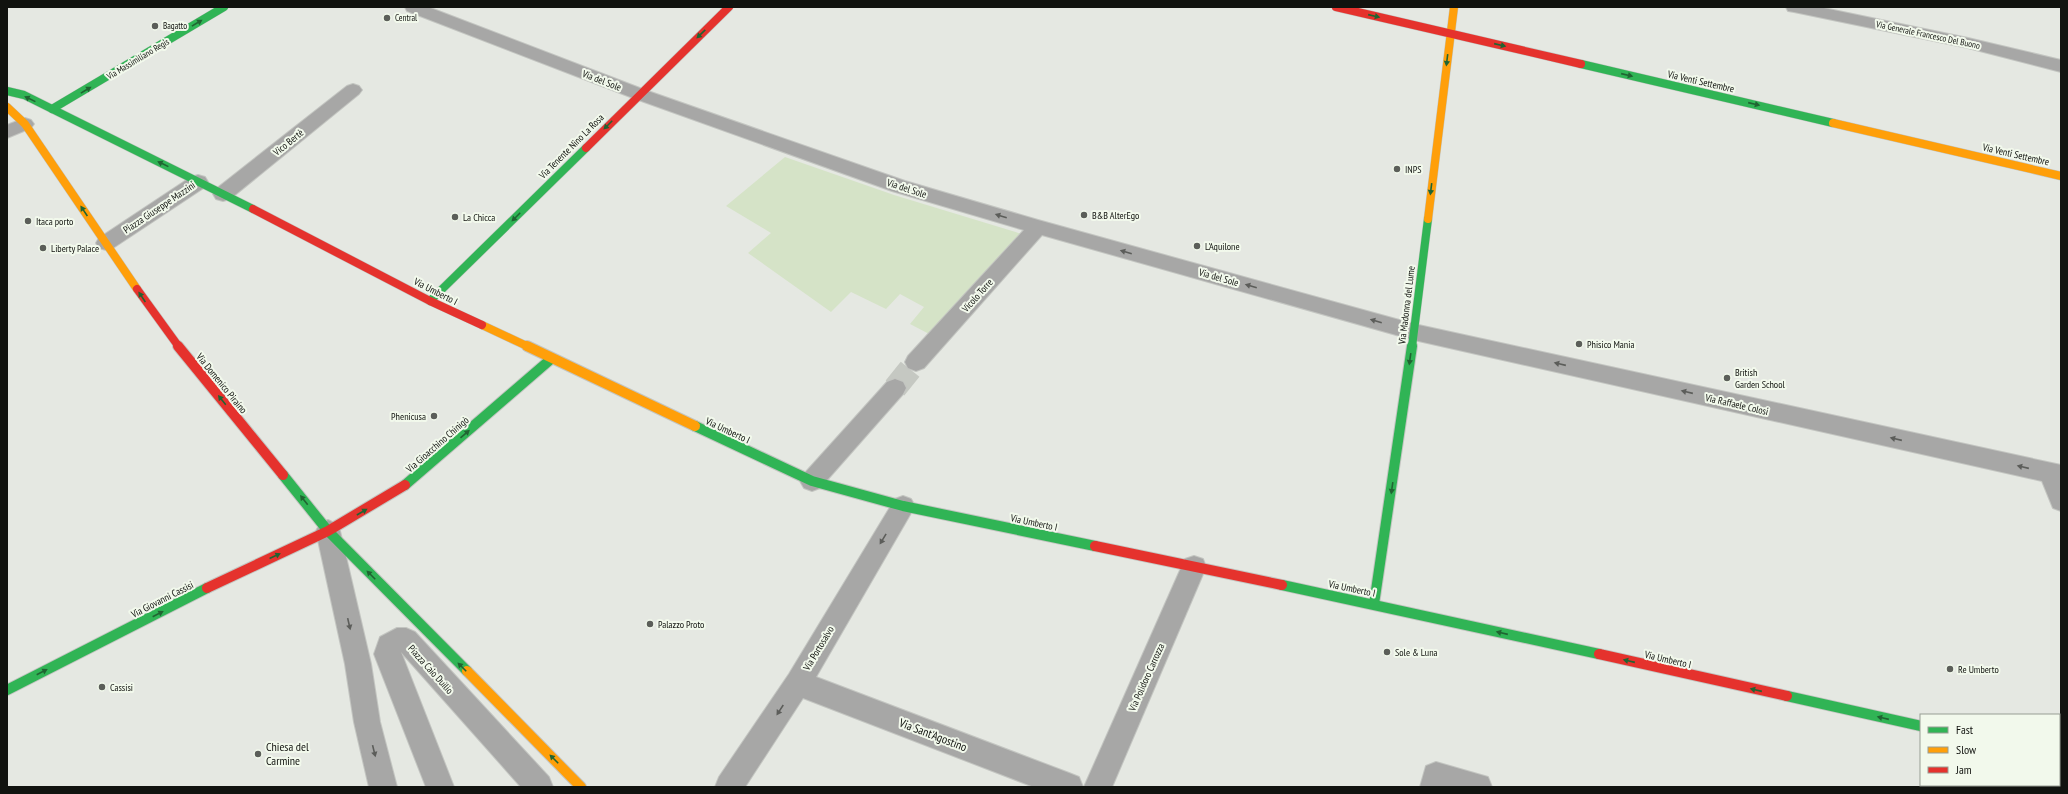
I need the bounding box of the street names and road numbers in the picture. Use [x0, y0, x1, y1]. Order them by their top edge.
street label: Via Generale Francesco Del Buono [1874, 18, 1981, 51]
street label: Via Massimiliano Regis [104, 36, 171, 82]
street label: Via del Sole [579, 67, 623, 94]
street label: Via Venti Settembre [1665, 67, 1736, 95]
street label: Via Tenente Nino La Rosa [535, 111, 607, 182]
street label: Vico Bertè [270, 126, 306, 159]
street label: Via Venti Settembre [1980, 140, 2051, 168]
street label: Via del Sole [884, 176, 928, 201]
street label: Piazza Giuseppe Mazzini [121, 178, 198, 236]
street label: Via del Sole [1196, 265, 1240, 289]
street label: Via Madonna del Lume [1395, 265, 1418, 346]
street label: Via Umberto I [411, 274, 460, 308]
street label: Vicolo Torre [958, 276, 996, 315]
street label: Via Domenico Piraino [193, 350, 250, 416]
street label: Via Raffaele Colosi [1703, 391, 1770, 418]
street label: Via Gioacchino Chinigò [402, 414, 471, 476]
street label: Via Umberto I [703, 414, 752, 446]
street label: Via Umberto I [1008, 511, 1058, 534]
street label: Via Umberto I [1326, 577, 1376, 600]
street label: Via Giovanni Cassisi [128, 578, 196, 621]
street label: Via Portosalvo [800, 624, 837, 674]
street label: Via Polidoro Carrozza [1125, 641, 1167, 714]
street label: Piazza Caio Duilio [405, 642, 456, 697]
street label: Via Umberto I [1642, 648, 1693, 671]
street label: Via Sant'Agostino [896, 714, 969, 754]

